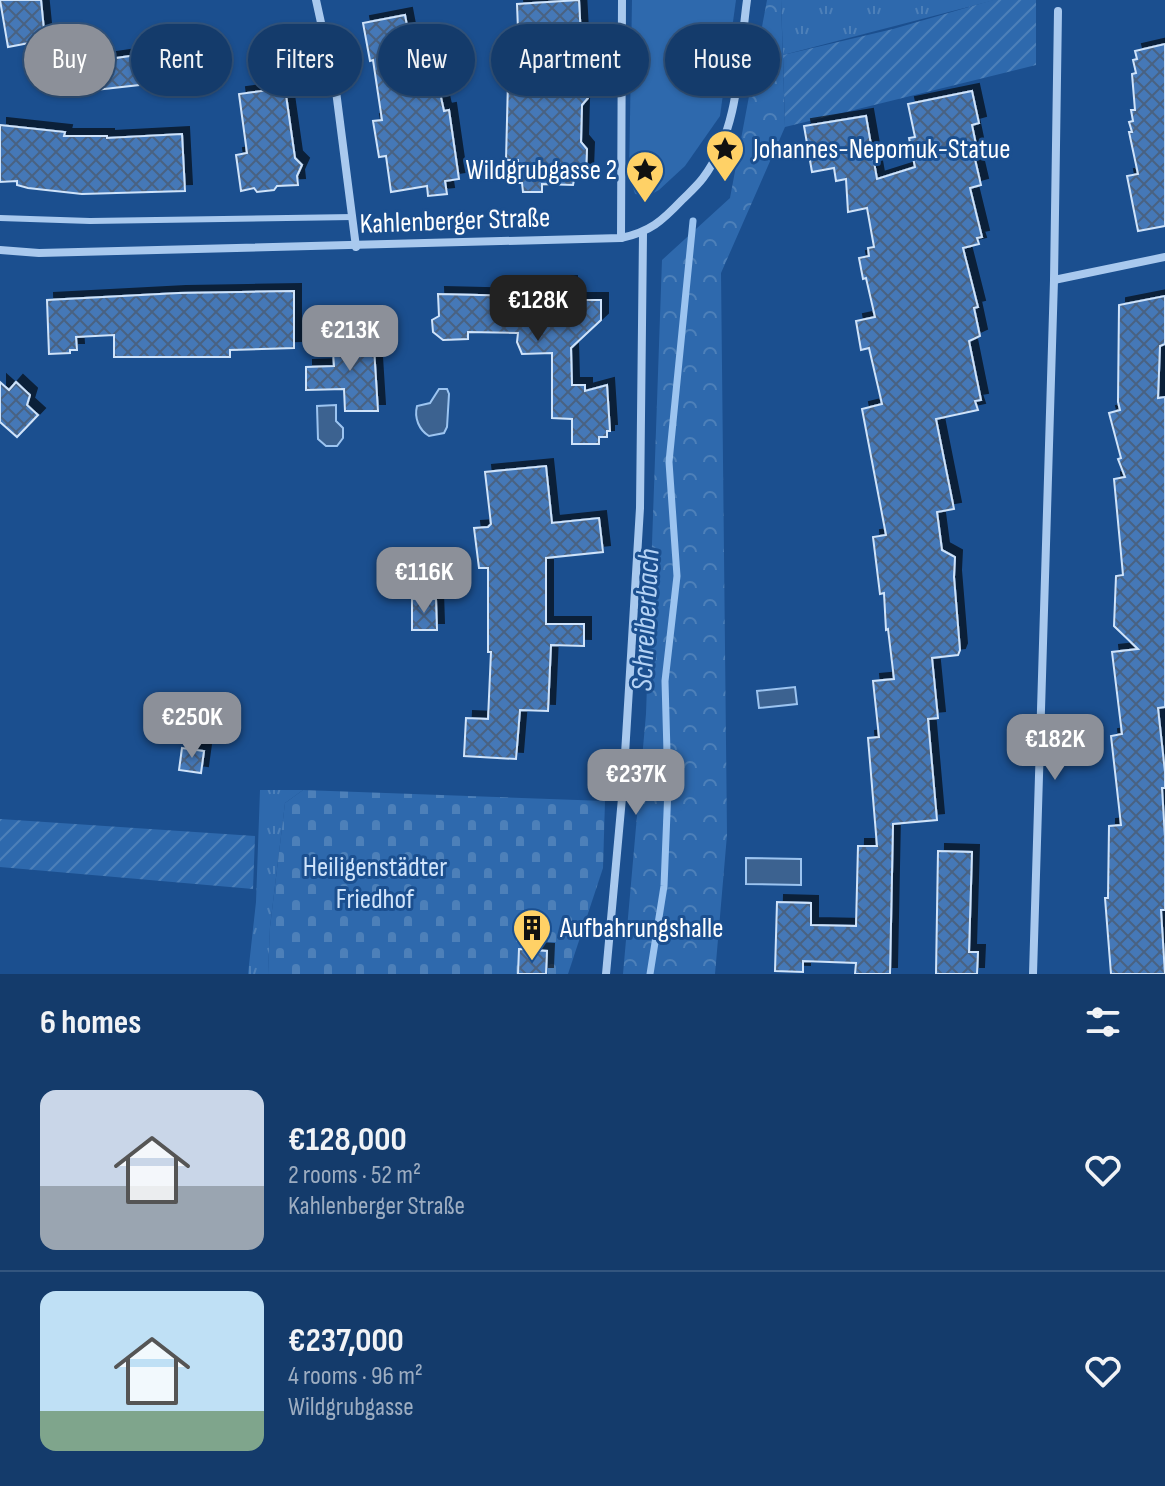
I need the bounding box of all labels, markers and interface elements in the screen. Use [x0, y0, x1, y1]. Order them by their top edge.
chip: Buy [24, 24, 115, 96]
chip: Rent [131, 24, 232, 96]
chip: Filters [248, 24, 362, 96]
chip: New [378, 24, 475, 96]
chip: Apartment [491, 24, 649, 96]
chip: House [665, 24, 780, 96]
place icon: Johannes-Nepomuk-Statue [704, 128, 746, 183]
place label: Johannes-Nepomuk-Statue [752, 133, 1011, 166]
place icon: Wildgrubgasse 2 [624, 149, 666, 204]
place label: Wildgrubgasse 2 [466, 154, 617, 187]
street label: Kahlenberger Straße [359, 201, 551, 241]
pin: €128K [482, 275, 594, 343]
text: €128K [508, 285, 568, 316]
pin: €213K [294, 305, 406, 373]
text: €213K [320, 315, 380, 346]
pin: €116K [368, 547, 480, 615]
water label: Schreiberbach [624, 548, 668, 692]
text: €116K [394, 557, 454, 588]
pin: €250K [136, 692, 248, 760]
text: €250K [161, 702, 223, 733]
pin: €182K [999, 714, 1111, 782]
text: €182K [1025, 724, 1085, 755]
pin: €237K [580, 749, 692, 817]
text: €237K [605, 759, 667, 790]
park label: Heiligenstädter Friedhof [303, 851, 447, 916]
building icon: Aufbahrungshalle [511, 907, 553, 962]
place label: Aufbahrungshalle [559, 912, 724, 945]
icon: filters [1081, 1000, 1125, 1044]
text: 6 homes [40, 1002, 141, 1043]
text: €128,000 [288, 1119, 407, 1160]
icon: home [104, 1122, 200, 1218]
icon: heart [1081, 1148, 1125, 1192]
text: 2 rooms · 52 m² [288, 1160, 421, 1191]
text: Kahlenberger Straße [288, 1191, 465, 1222]
text: €237,000 [288, 1320, 404, 1361]
icon: home [104, 1323, 200, 1419]
icon: heart [1081, 1349, 1125, 1393]
text: 4 rooms · 96 m² [288, 1361, 423, 1392]
text: Wildgrubgasse [288, 1392, 414, 1423]

